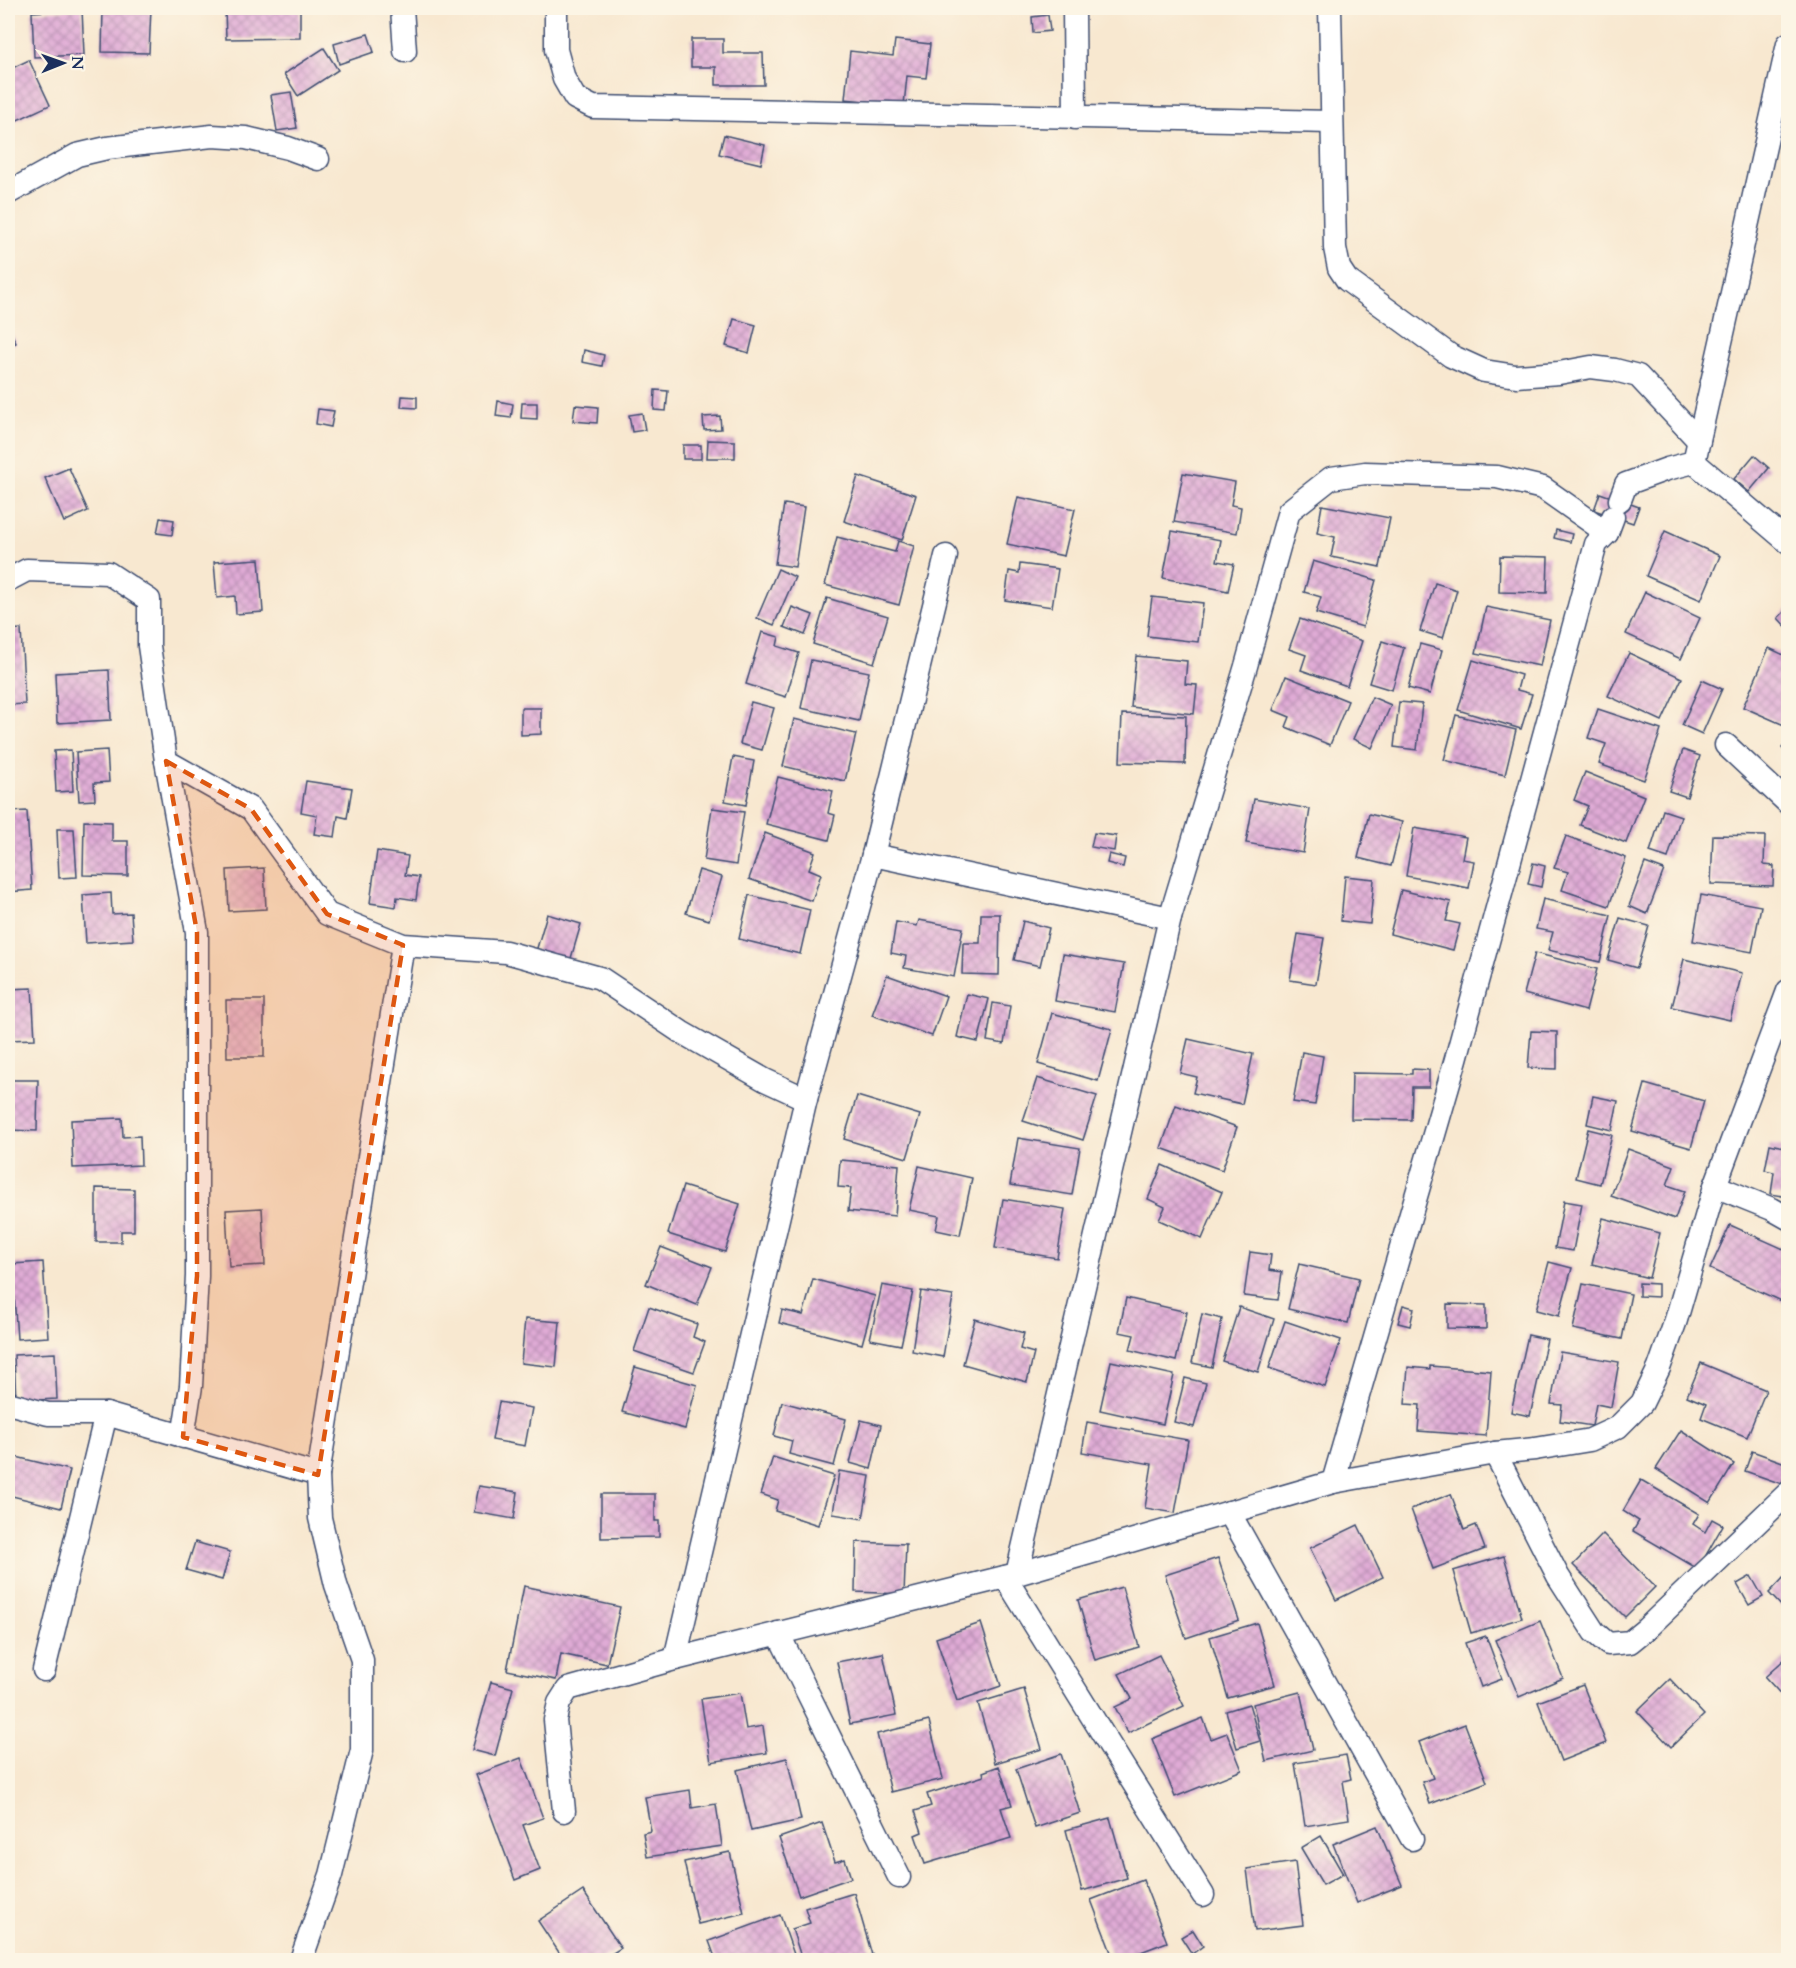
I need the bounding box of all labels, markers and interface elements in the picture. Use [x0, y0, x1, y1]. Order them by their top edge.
north arrow [33, 33, 93, 93]
text: N [66, 56, 88, 70]

